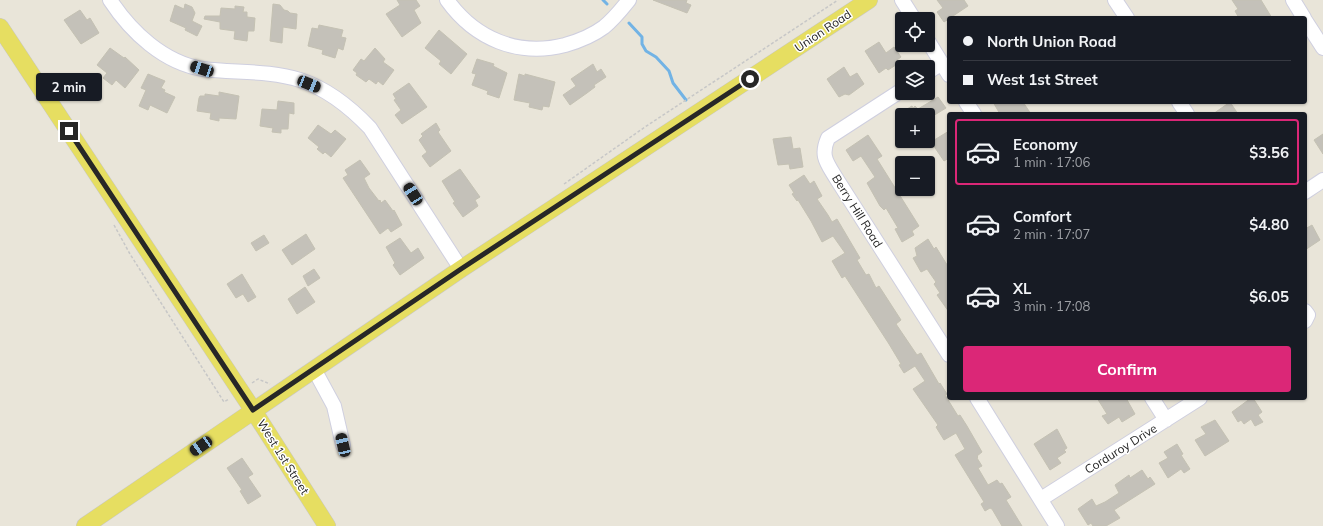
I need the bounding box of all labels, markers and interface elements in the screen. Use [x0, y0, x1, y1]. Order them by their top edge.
street label: Union Road [792, 6, 854, 55]
map controls [895, 12, 935, 196]
button: locate [895, 12, 935, 52]
text: North Union Road [987, 32, 1116, 51]
car [189, 60, 215, 78]
button: layers [895, 60, 935, 100]
route start [741, 70, 759, 88]
text: West 1st Street [987, 70, 1098, 89]
callout: 2 min [36, 73, 102, 101]
car [296, 74, 322, 94]
text: 2 min [52, 79, 86, 95]
button: + [895, 108, 935, 148]
route end [60, 122, 78, 140]
icon: car [965, 134, 1001, 170]
text: Economy [1013, 135, 1078, 154]
text: $3.56 [1249, 143, 1289, 162]
text: 1 min · 17:06 [1013, 154, 1090, 170]
button: − [895, 156, 935, 196]
street label: Berry Hill Road [829, 171, 886, 250]
car [401, 181, 425, 207]
icon: car [965, 206, 1001, 242]
text: Comfort [1013, 207, 1071, 226]
text: $4.80 [1249, 215, 1289, 234]
text: 2 min · 17:07 [1013, 226, 1090, 242]
icon: car [965, 278, 1001, 314]
text: XL [1013, 279, 1031, 298]
text: $6.05 [1249, 287, 1289, 306]
text: 3 min · 17:08 [1013, 298, 1090, 314]
button: Confirm [963, 346, 1291, 392]
street label: West 1st Street [254, 416, 313, 497]
street label: Corduroy Drive [1082, 420, 1160, 477]
car [334, 432, 352, 458]
car [188, 434, 214, 458]

